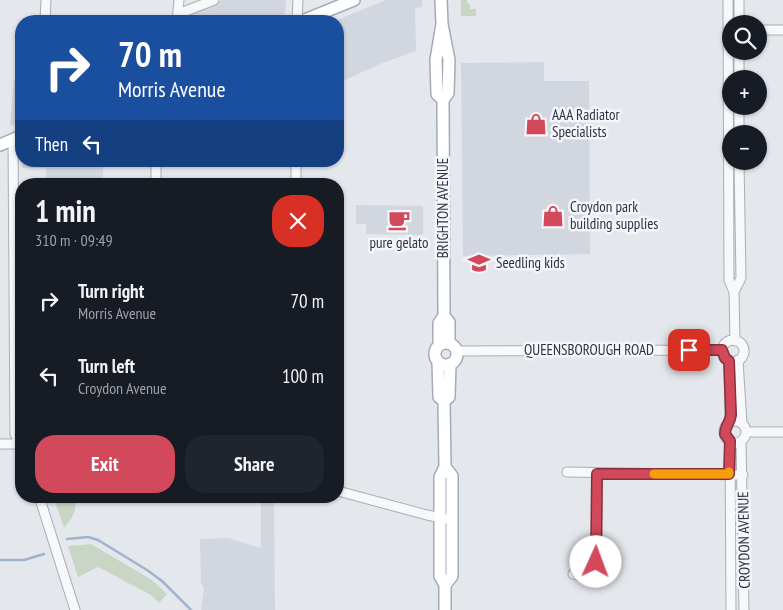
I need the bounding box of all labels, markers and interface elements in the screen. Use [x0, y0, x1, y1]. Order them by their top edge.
map controls [722, 15, 767, 170]
button: search [722, 15, 767, 60]
text: 70 m [118, 31, 182, 77]
icon: right [35, 35, 100, 100]
button: + [722, 70, 767, 115]
text: Morris Avenue [118, 75, 226, 103]
place label: AAA Radiator Specialists [552, 105, 620, 141]
shop icon: AAA Radiator Specialists [523, 111, 549, 137]
button: − [722, 125, 767, 170]
icon: left [78, 130, 106, 158]
text: Then [35, 132, 68, 156]
street label: BRIGHTON AVENUE [433, 158, 452, 258]
text: 1 min [35, 191, 96, 230]
button: close [272, 195, 324, 247]
place label: Croydon park building supplies [570, 197, 658, 233]
shop icon: Croydon park building supplies [540, 203, 566, 229]
cafe icon: pure gelato [386, 207, 412, 233]
text: 310 m · 09:49 [35, 230, 113, 250]
place label: pure gelato [369, 233, 429, 252]
school or university icon: Seedling kids [466, 250, 492, 276]
place label: Seedling kids [496, 253, 565, 272]
text: Turn right [78, 279, 144, 303]
icon: right [35, 287, 63, 315]
text: 70 m [291, 289, 324, 313]
text: Morris Avenue [78, 303, 156, 323]
pin [668, 329, 710, 371]
icon: arrive [675, 336, 703, 364]
street label: QUEENSBOROUGH ROAD [524, 340, 654, 359]
text: Turn left [78, 354, 135, 378]
icon: left [35, 362, 63, 390]
text: 100 m [282, 364, 324, 388]
text: Croydon Avenue [78, 378, 167, 398]
button: Exit [35, 435, 175, 493]
button: Share [185, 435, 324, 493]
street label: CROYDON AVENUE [733, 491, 754, 589]
position arrow [569, 535, 621, 587]

